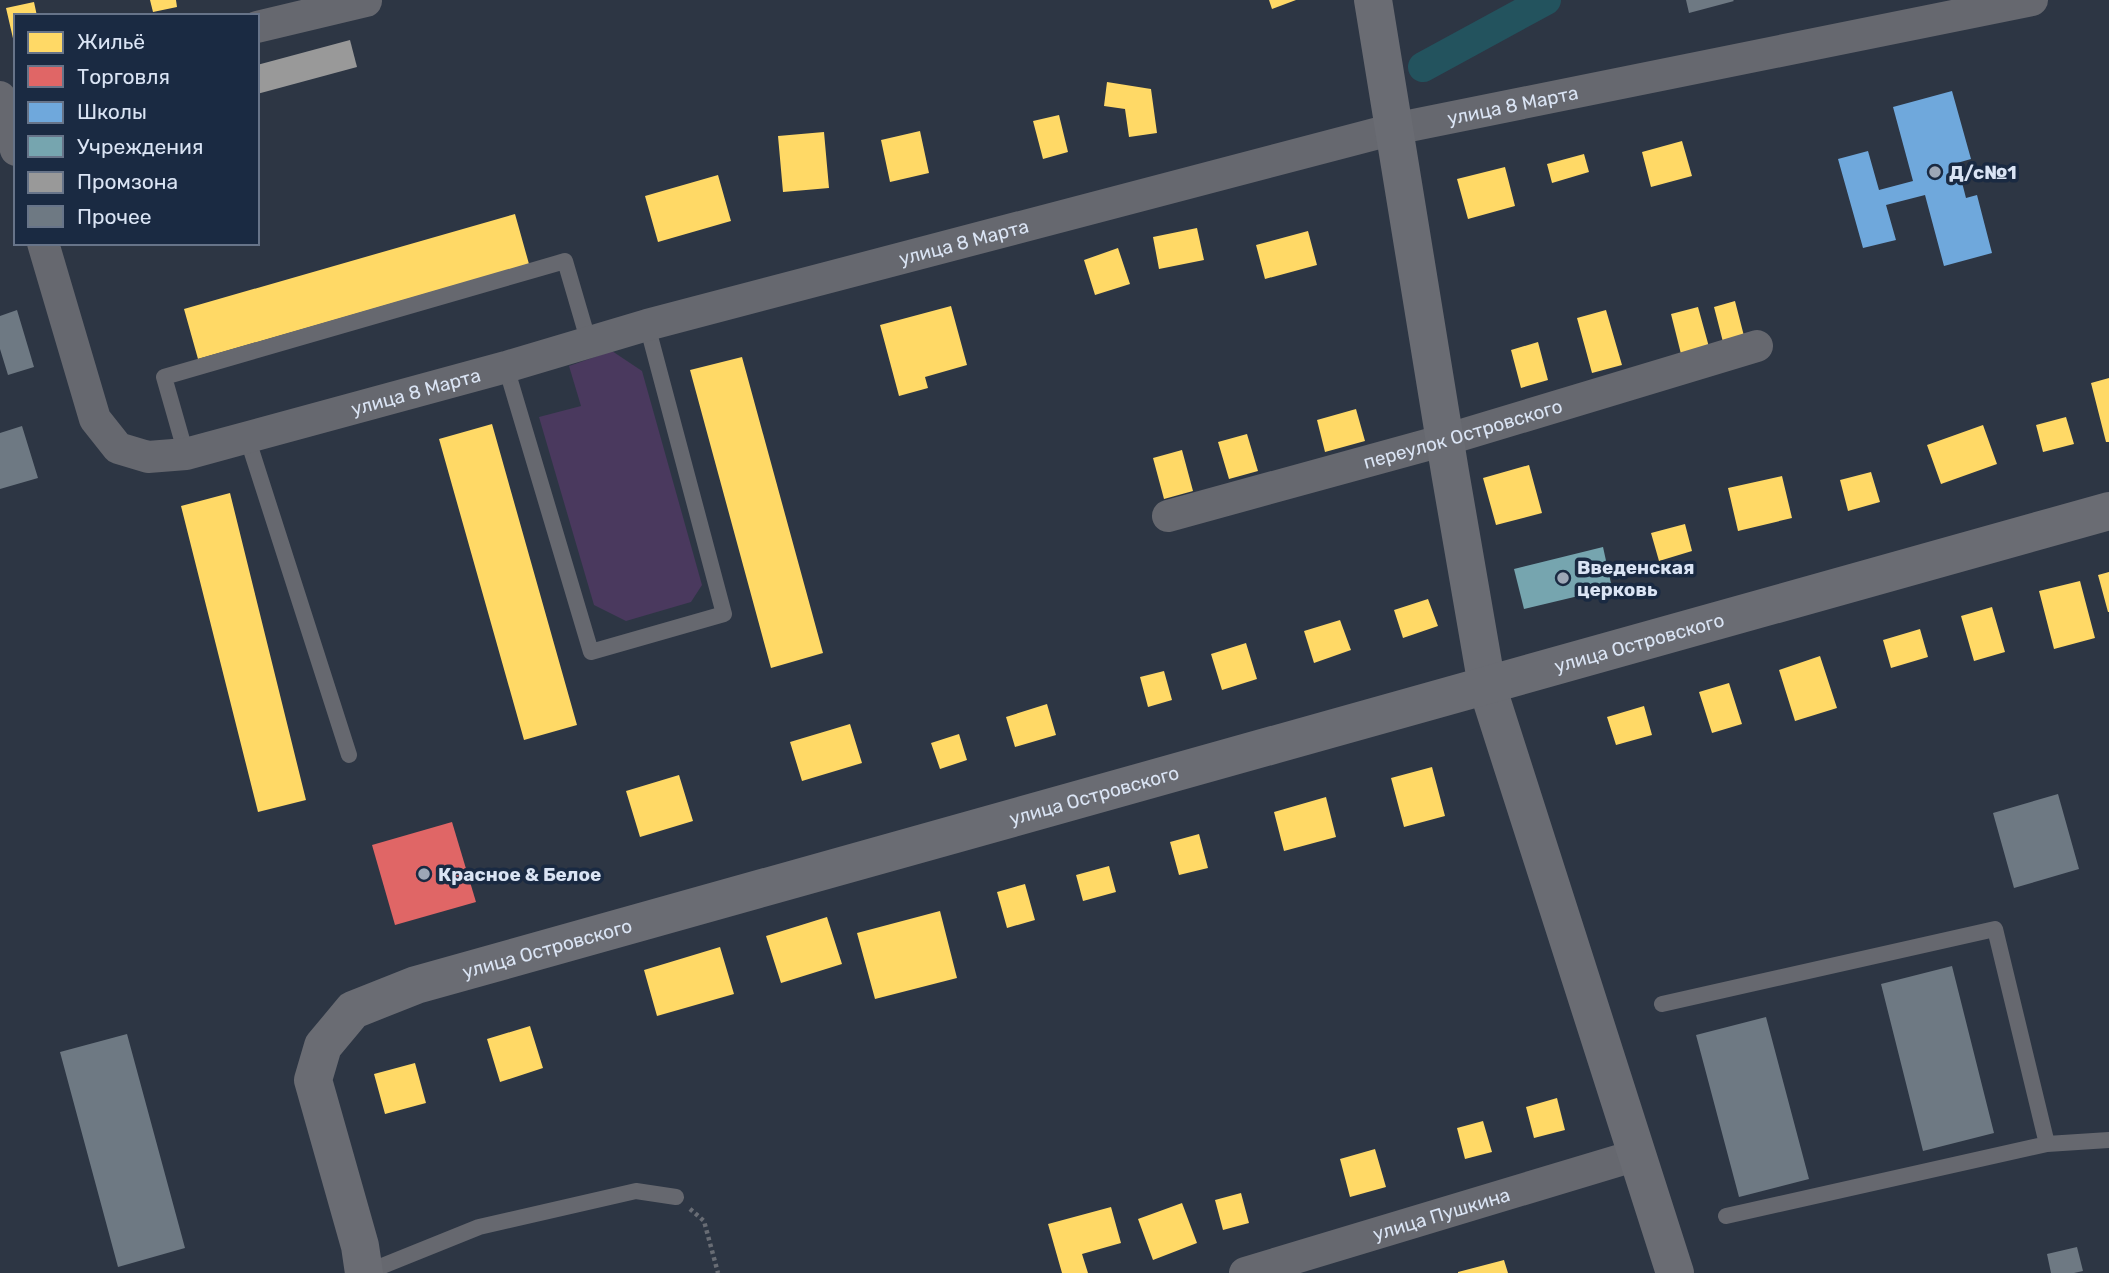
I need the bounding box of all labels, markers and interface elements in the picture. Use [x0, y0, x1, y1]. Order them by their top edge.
legend [14, 14, 259, 245]
text: Жильё [77, 29, 145, 54]
text: Торговля [77, 64, 170, 89]
street label: улица 8 Марта [1445, 81, 1580, 130]
text: Школы [77, 99, 147, 124]
text: Учреждения [77, 134, 203, 159]
place label: Д/с№1 [1949, 161, 2017, 184]
marker: Д/с№1 [1927, 164, 1943, 180]
text: Промзона [77, 169, 178, 194]
text: Прочее [77, 204, 152, 229]
street label: улица 8 Марта [896, 214, 1031, 270]
street label: улица 8 Марта [349, 363, 483, 421]
street label: переулок Островского [1361, 394, 1565, 474]
place label: Введенская церковь [1577, 556, 1694, 601]
marker: Введенская церковь [1555, 570, 1571, 586]
street label: улица Островского [1552, 608, 1727, 678]
street label: улица Островского [1007, 761, 1182, 830]
place label: Красное & Белое [438, 863, 601, 886]
marker: Красное & Белое [416, 866, 432, 882]
street label: улица Островского [460, 914, 635, 984]
street label: улица Пушкина [1370, 1183, 1513, 1246]

